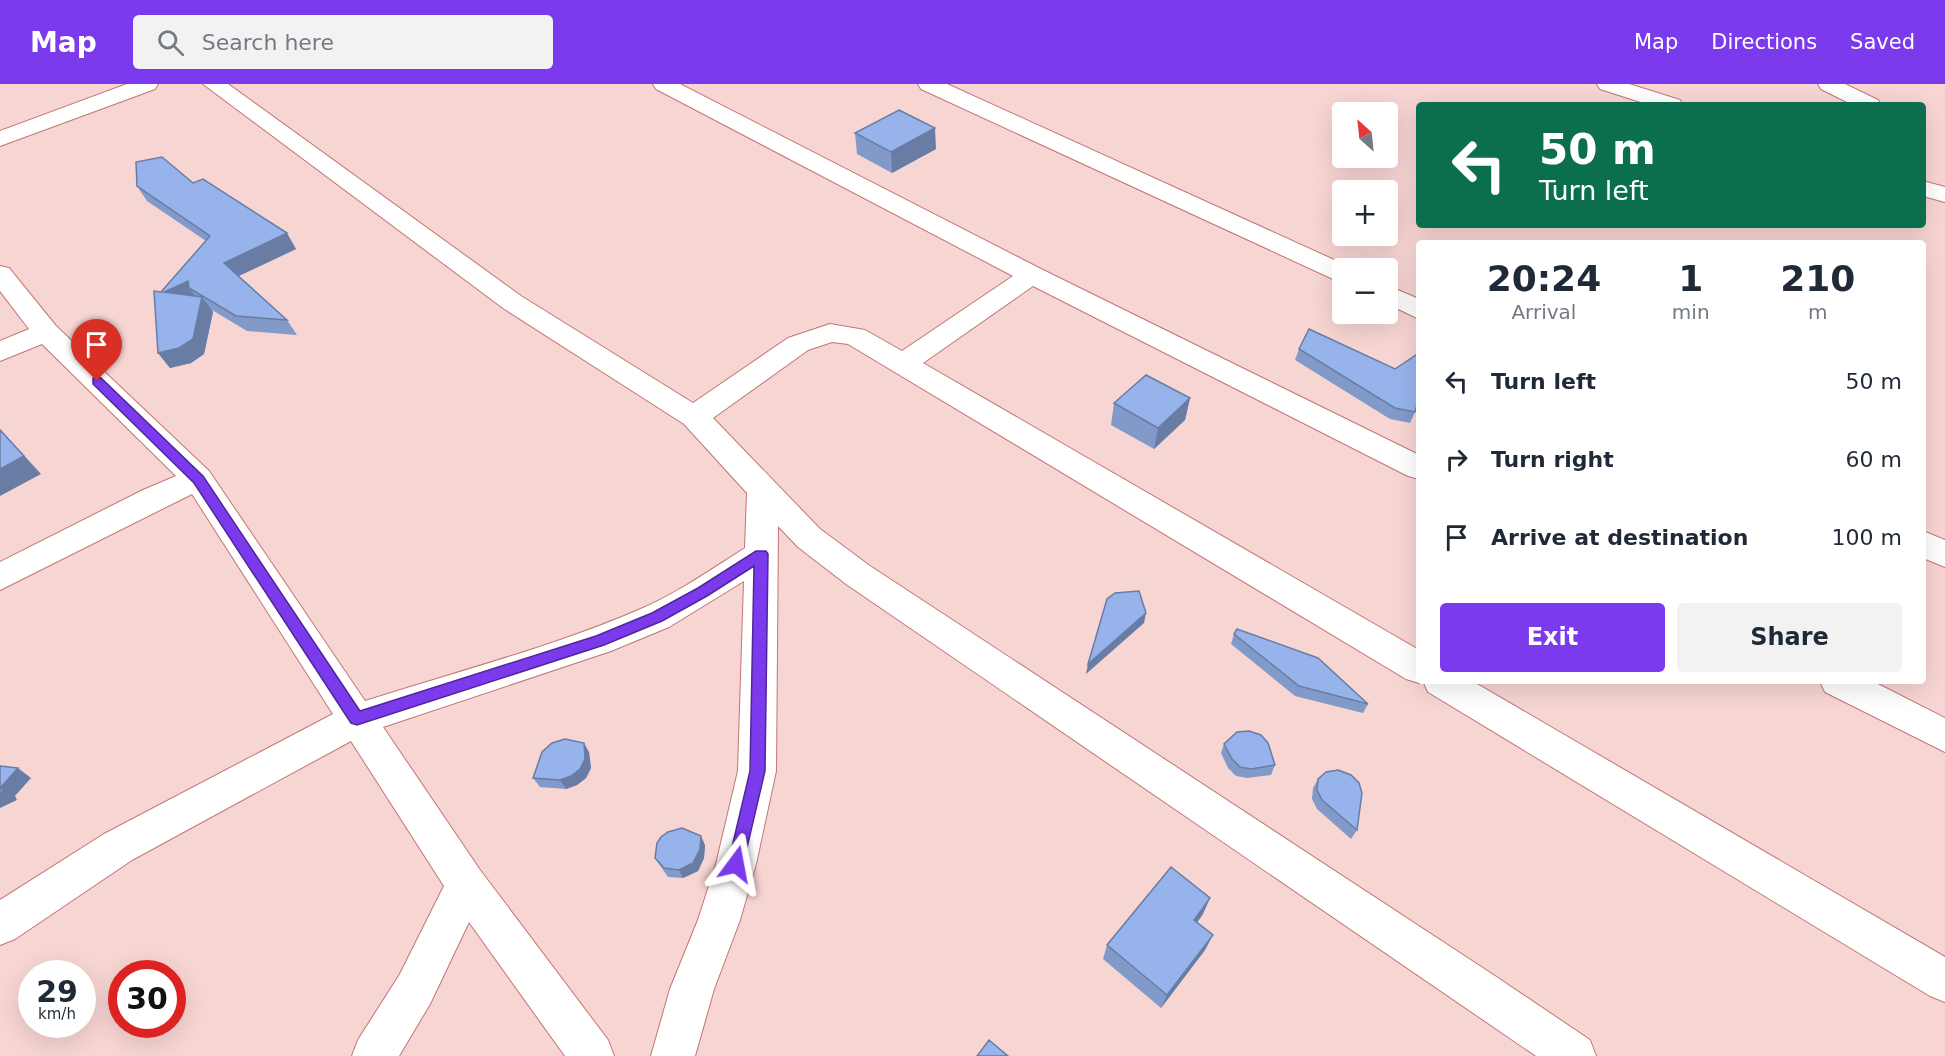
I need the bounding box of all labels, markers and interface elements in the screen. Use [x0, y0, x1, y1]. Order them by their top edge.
search box [133, 15, 553, 69]
text: Map [30, 26, 97, 59]
icon: search [154, 26, 187, 59]
text: Search here [202, 30, 334, 55]
text: Map [1634, 30, 1678, 54]
text: Directions [1711, 30, 1817, 54]
text: Saved [1850, 30, 1915, 54]
north arrow [1332, 102, 1398, 168]
map controls [1332, 102, 1398, 324]
text: 50 m [1539, 125, 1656, 174]
icon: left [1440, 126, 1518, 204]
text: Turn left [1539, 175, 1649, 206]
button: + [1332, 180, 1398, 246]
button: − [1332, 258, 1398, 324]
text: 20:24 [1487, 258, 1601, 299]
text: 1 [1678, 258, 1703, 299]
text: 210 [1780, 258, 1855, 299]
text: Arrival [1511, 300, 1576, 324]
text: min [1672, 300, 1710, 324]
text: m [1808, 300, 1828, 324]
pin [71, 319, 122, 381]
icon: arrive [80, 328, 113, 361]
icon: left [1440, 365, 1473, 398]
text: Turn left [1491, 369, 1596, 394]
text: 50 m [1846, 369, 1902, 394]
icon: right [1440, 443, 1473, 476]
text: Turn right [1491, 447, 1614, 472]
text: 60 m [1846, 447, 1902, 472]
icon: arrive [1440, 521, 1473, 554]
text: Arrive at destination [1491, 525, 1748, 550]
text: 100 m [1832, 525, 1902, 550]
button: Exit [1440, 603, 1665, 672]
button: Share [1677, 603, 1902, 672]
position arrow [704, 832, 768, 896]
speed limit sign: 30 [108, 960, 186, 1038]
text: 29 [36, 974, 78, 1009]
text: km/h [38, 1005, 76, 1023]

